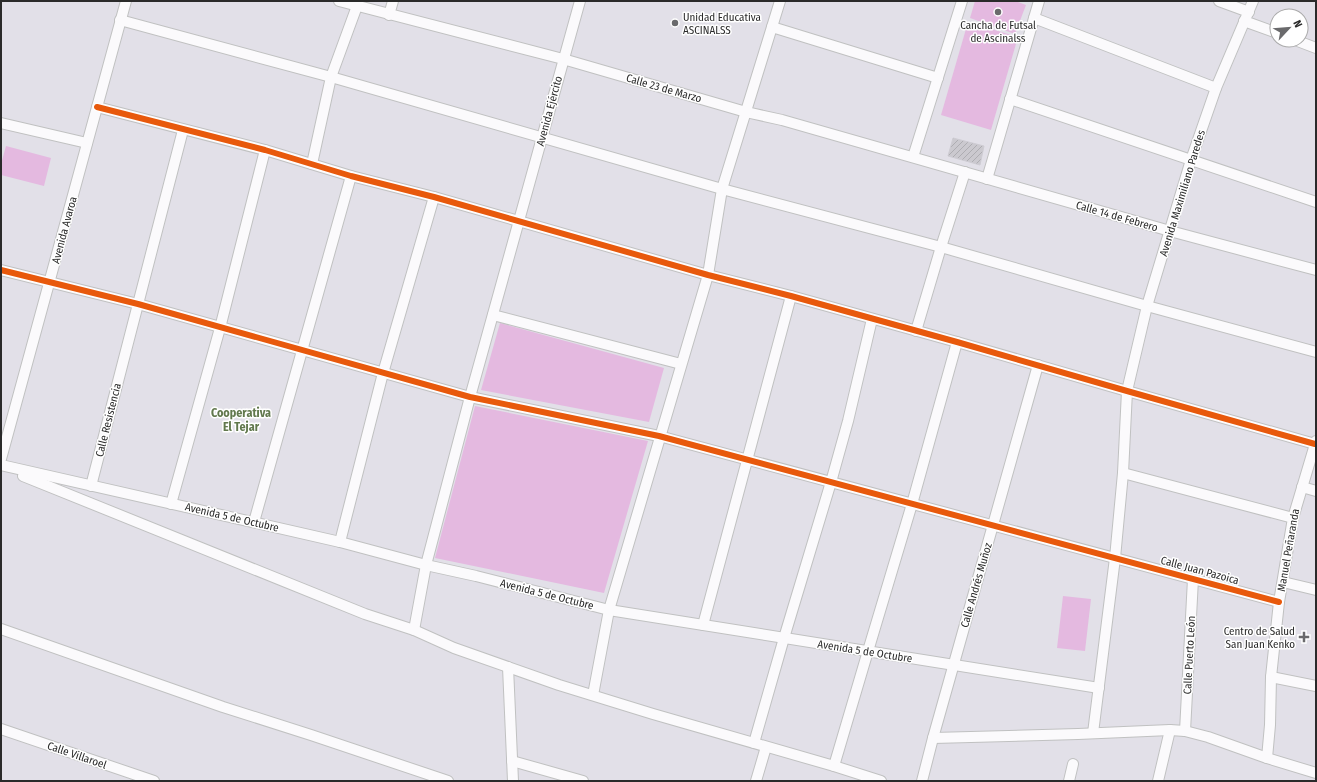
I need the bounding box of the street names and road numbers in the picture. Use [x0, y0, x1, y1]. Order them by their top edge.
street label: Calle 23 de Marzo [625, 72, 703, 106]
street label: Avenida Ejército [534, 74, 565, 148]
street label: Avenida Maximiliano Paredes [1157, 128, 1208, 258]
street label: Avenida Avaroa [49, 195, 80, 265]
street label: Calle 14 de Febrero [1074, 199, 1160, 234]
street label: Calle Resistencia [93, 382, 124, 458]
street label: Avenida 5 de Octubre [184, 500, 280, 535]
street label: Manuel Peñaranda [1275, 508, 1302, 592]
street label: Calle Andrés Muñoz [958, 541, 995, 629]
street label: Calle Juan Pazoica [1159, 554, 1240, 587]
street label: Avenida 5 de Octubre [499, 577, 595, 612]
street label: Calle Puerto León [1181, 615, 1198, 695]
street label: Avenida 5 de Octubre [817, 638, 913, 665]
street label: Calle Villaroel [46, 739, 108, 772]

